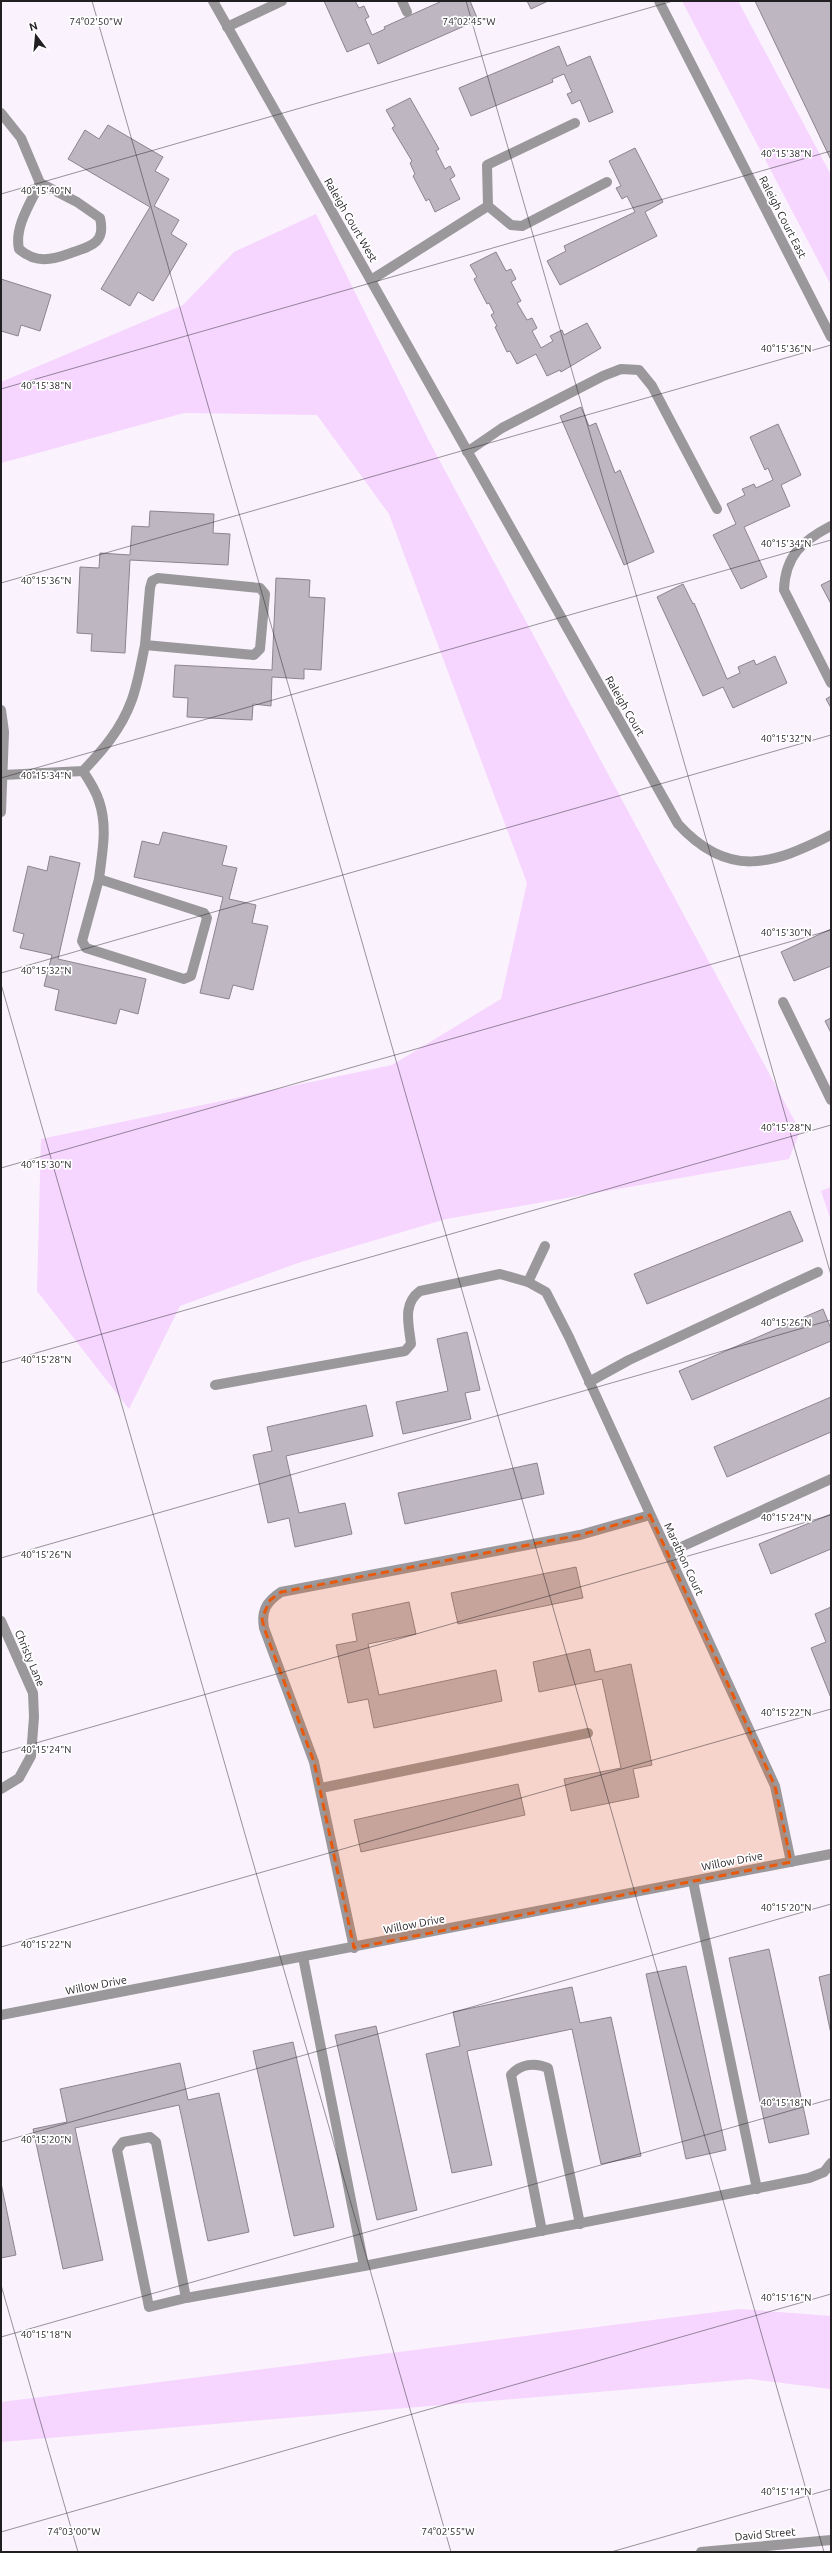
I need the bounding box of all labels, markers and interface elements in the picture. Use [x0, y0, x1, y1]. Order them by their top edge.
north arrow [16, 16, 56, 56]
text: 74°02'50"W [70, 16, 122, 27]
text: 74°02'45"W [443, 16, 495, 27]
text: N [28, 19, 39, 33]
text: 40°15'38"N [761, 148, 811, 159]
street label: Raleigh Court East [757, 174, 809, 261]
street label: Raleigh Court West [322, 176, 380, 265]
text: 40°15'40"N [21, 185, 71, 196]
text: 40°15'36"N [761, 343, 811, 354]
text: 40°15'38"N [21, 380, 71, 391]
text: 40°15'34"N [761, 538, 811, 549]
text: 40°15'36"N [21, 575, 71, 586]
street label: Raleigh Court [603, 674, 647, 739]
text: 40°15'32"N [761, 733, 811, 744]
text: 40°15'34"N [21, 770, 71, 781]
text: 40°15'30"N [761, 927, 811, 938]
text: 40°15'32"N [21, 965, 71, 976]
text: 40°15'28"N [761, 1122, 811, 1133]
text: 40°15'30"N [21, 1159, 71, 1170]
text: 40°15'26"N [761, 1317, 811, 1328]
text: 40°15'28"N [21, 1354, 71, 1365]
text: 40°15'24"N [761, 1512, 811, 1523]
street label: Marathon Court [662, 1521, 706, 1598]
text: 40°15'26"N [21, 1549, 71, 1560]
street label: Christy Lane [13, 1628, 47, 1688]
text: 40°15'22"N [761, 1707, 811, 1718]
text: 40°15'24"N [21, 1744, 71, 1755]
street label: Willow Drive [700, 1849, 764, 1873]
text: 40°15'20"N [761, 1902, 811, 1913]
street label: Willow Drive [382, 1912, 446, 1936]
text: 40°15'22"N [21, 1939, 71, 1950]
street label: Willow Drive [64, 1973, 128, 1997]
text: 40°15'18"N [761, 2097, 811, 2108]
text: 40°15'20"N [21, 2134, 71, 2145]
text: 40°15'16"N [761, 2292, 811, 2303]
text: 40°15'18"N [21, 2329, 71, 2340]
text: 40°15'14"N [761, 2486, 811, 2497]
street label: David Street [734, 2525, 797, 2543]
text: 74°03'00"W [48, 2526, 100, 2537]
text: 74°02'55"W [422, 2526, 474, 2537]

